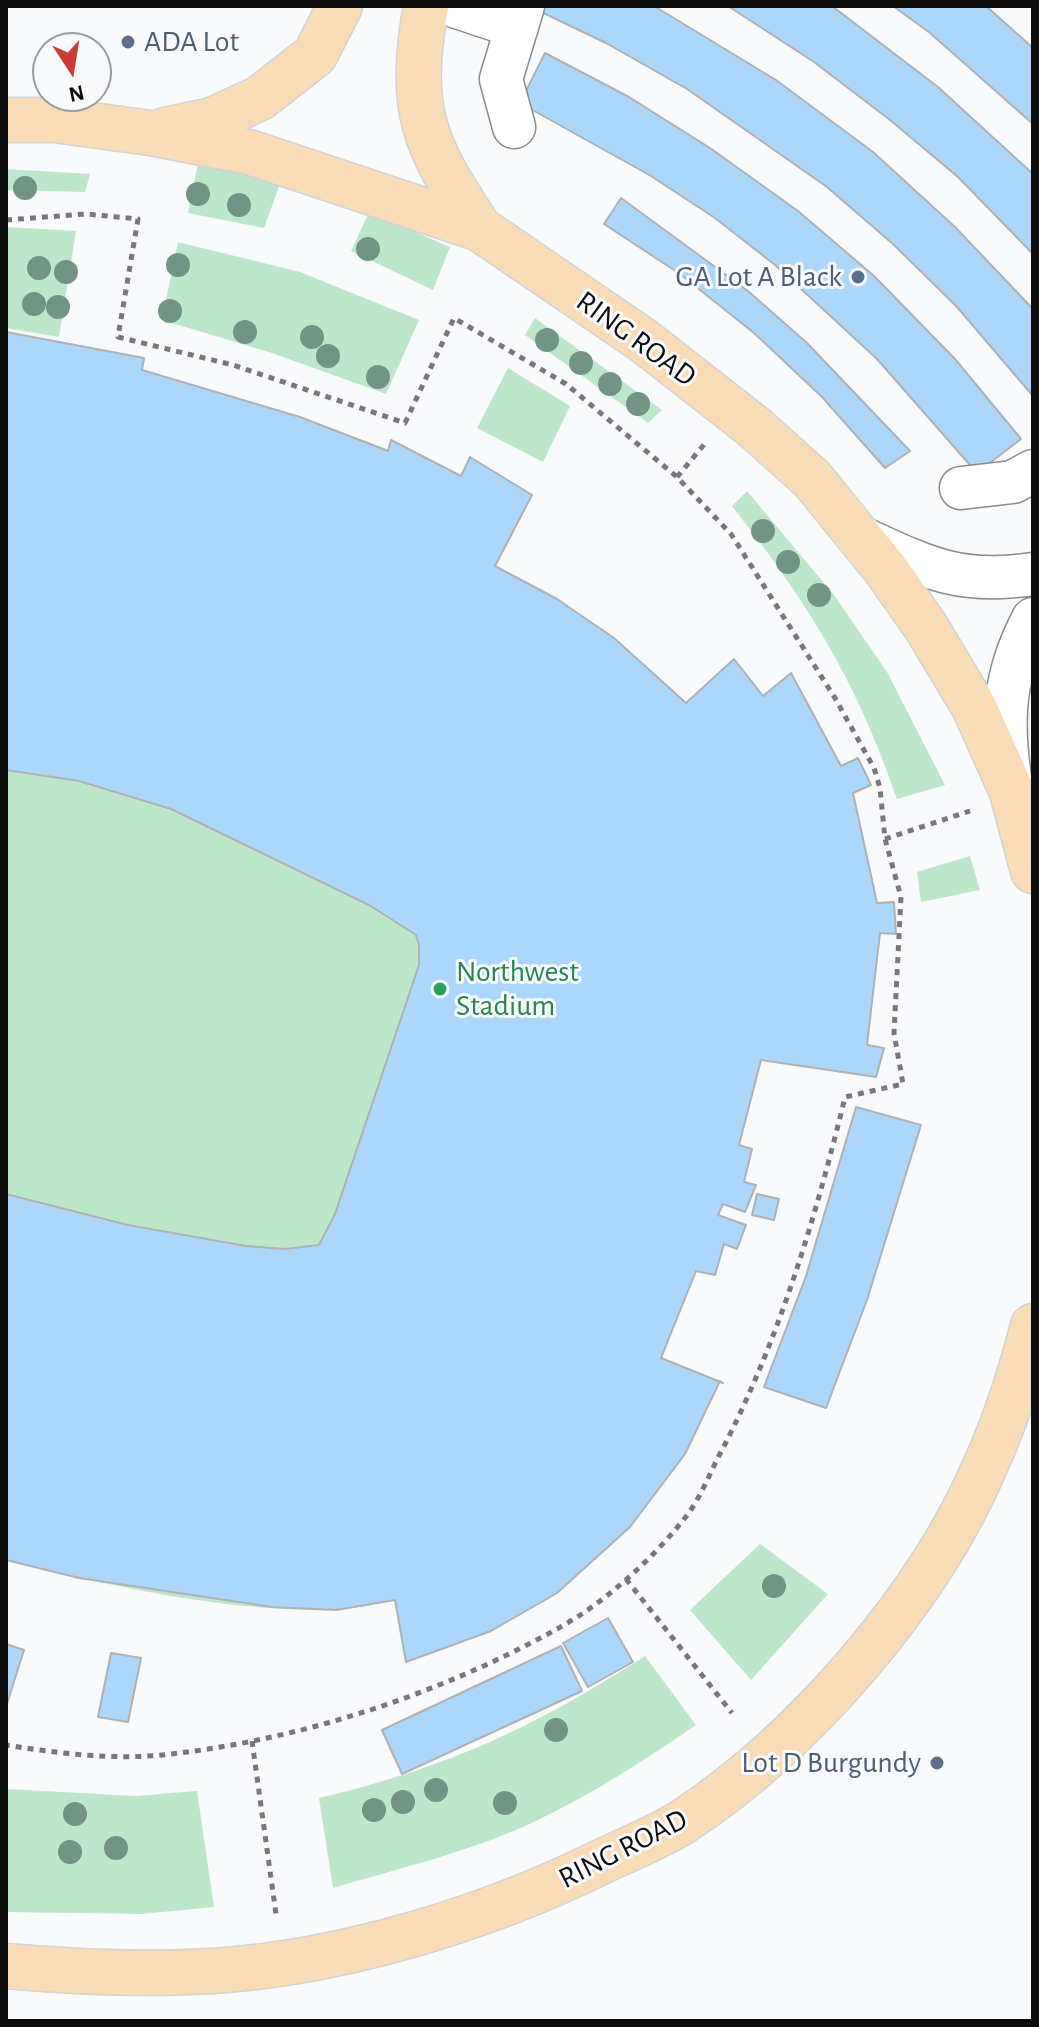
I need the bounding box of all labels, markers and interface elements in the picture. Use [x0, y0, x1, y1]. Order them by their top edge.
place label: ADA Lot [144, 24, 239, 60]
north arrow [32, 32, 112, 112]
marker: ADA Lot [119, 33, 137, 51]
text: N [67, 81, 86, 106]
place label: GA Lot A Black [676, 259, 842, 295]
marker: GA Lot A Black [849, 268, 867, 286]
street label: RING ROAD [569, 283, 703, 395]
place label: Northwest Stadium [456, 954, 579, 1024]
marker: Northwest Stadium [431, 980, 449, 998]
place label: Lot D Burgundy [741, 1745, 921, 1781]
marker: Lot D Burgundy [928, 1754, 946, 1772]
street label: RING ROAD [553, 1801, 693, 1897]

